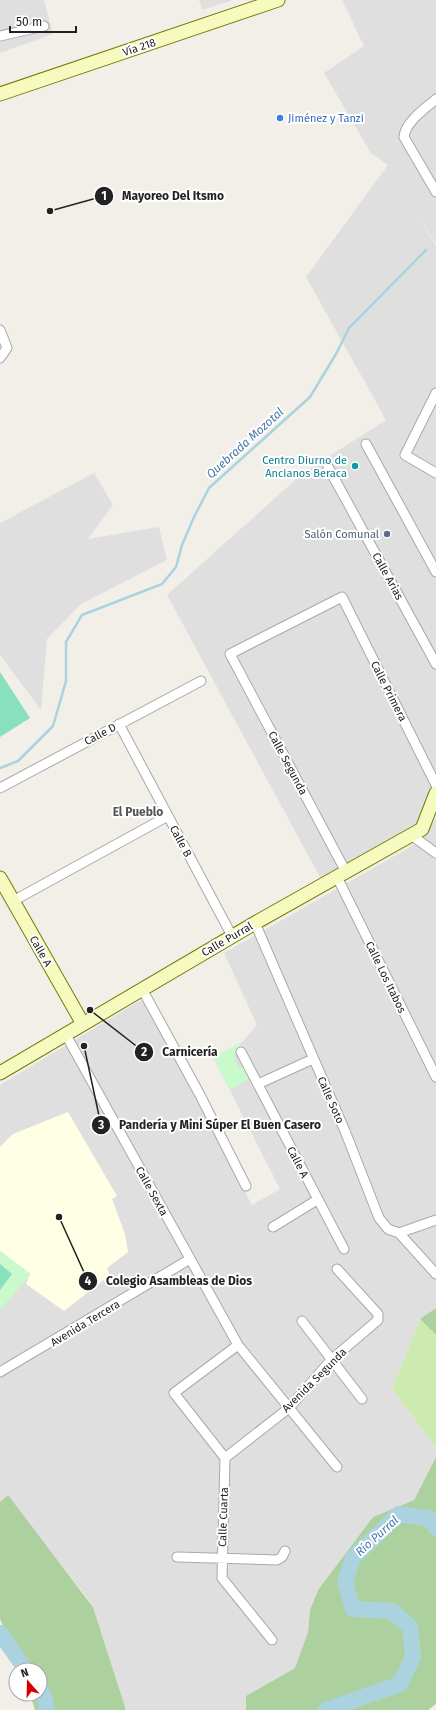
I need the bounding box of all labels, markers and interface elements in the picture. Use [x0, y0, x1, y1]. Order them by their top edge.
scale bar [10, 8, 76, 34]
text: 50 m [16, 15, 42, 29]
street label: Vía 218 [121, 36, 157, 59]
place label: Jiménez y Tanzi [288, 112, 364, 125]
marker: Jiménez y Tanzi [275, 113, 285, 123]
callout: Mayoreo Del Itsmo [94, 184, 232, 208]
text: 1 [101, 189, 107, 203]
text: Mayoreo Del Itsmo [122, 189, 224, 203]
water label: Quebrada Mozotal [204, 405, 286, 481]
place label: Centro Diurno de Ancianos Beraca [262, 454, 347, 480]
marker: Centro Diurno de Ancianos Beraca [350, 461, 360, 471]
place label: Salón Comunal [304, 528, 379, 541]
marker: Salón Comunal [382, 529, 392, 539]
street label: Calle Arias [369, 550, 406, 602]
street label: Calle Primera [368, 659, 409, 724]
street label: Calle D [82, 721, 118, 748]
street label: Calle Segunda [265, 729, 310, 797]
district label: El Pueblo [113, 805, 163, 819]
street label: Calle B [167, 823, 194, 860]
street label: Calle Purral [199, 920, 255, 959]
street label: Calle A [27, 933, 55, 970]
street label: Calle Los Itabos [363, 939, 409, 1015]
callout: Carnicería [134, 1040, 225, 1064]
text: 2 [141, 1045, 147, 1059]
text: Carnicería [162, 1045, 218, 1059]
street label: Calle Soto [314, 1075, 347, 1126]
callout: Pandería y Mini Súper El Buen Casero [91, 1113, 329, 1137]
text: 3 [97, 1118, 104, 1132]
text: Pandería y Mini Súper El Buen Casero [119, 1118, 321, 1132]
street label: Calle A [284, 1144, 311, 1181]
street label: Calle Sexta [133, 1164, 170, 1218]
callout: Colegio Asambleas de Dios [78, 1269, 260, 1293]
text: 4 [85, 1274, 92, 1288]
text: Colegio Asambleas de Dios [106, 1274, 252, 1288]
street label: Avenida Tercera [48, 1298, 122, 1349]
street label: Avenida Segunda [279, 1345, 349, 1415]
street label: Calle Cuarta [216, 1487, 231, 1547]
water label: Río Purral [353, 1513, 401, 1559]
north arrow [8, 1662, 48, 1702]
text: N [19, 1666, 30, 1680]

